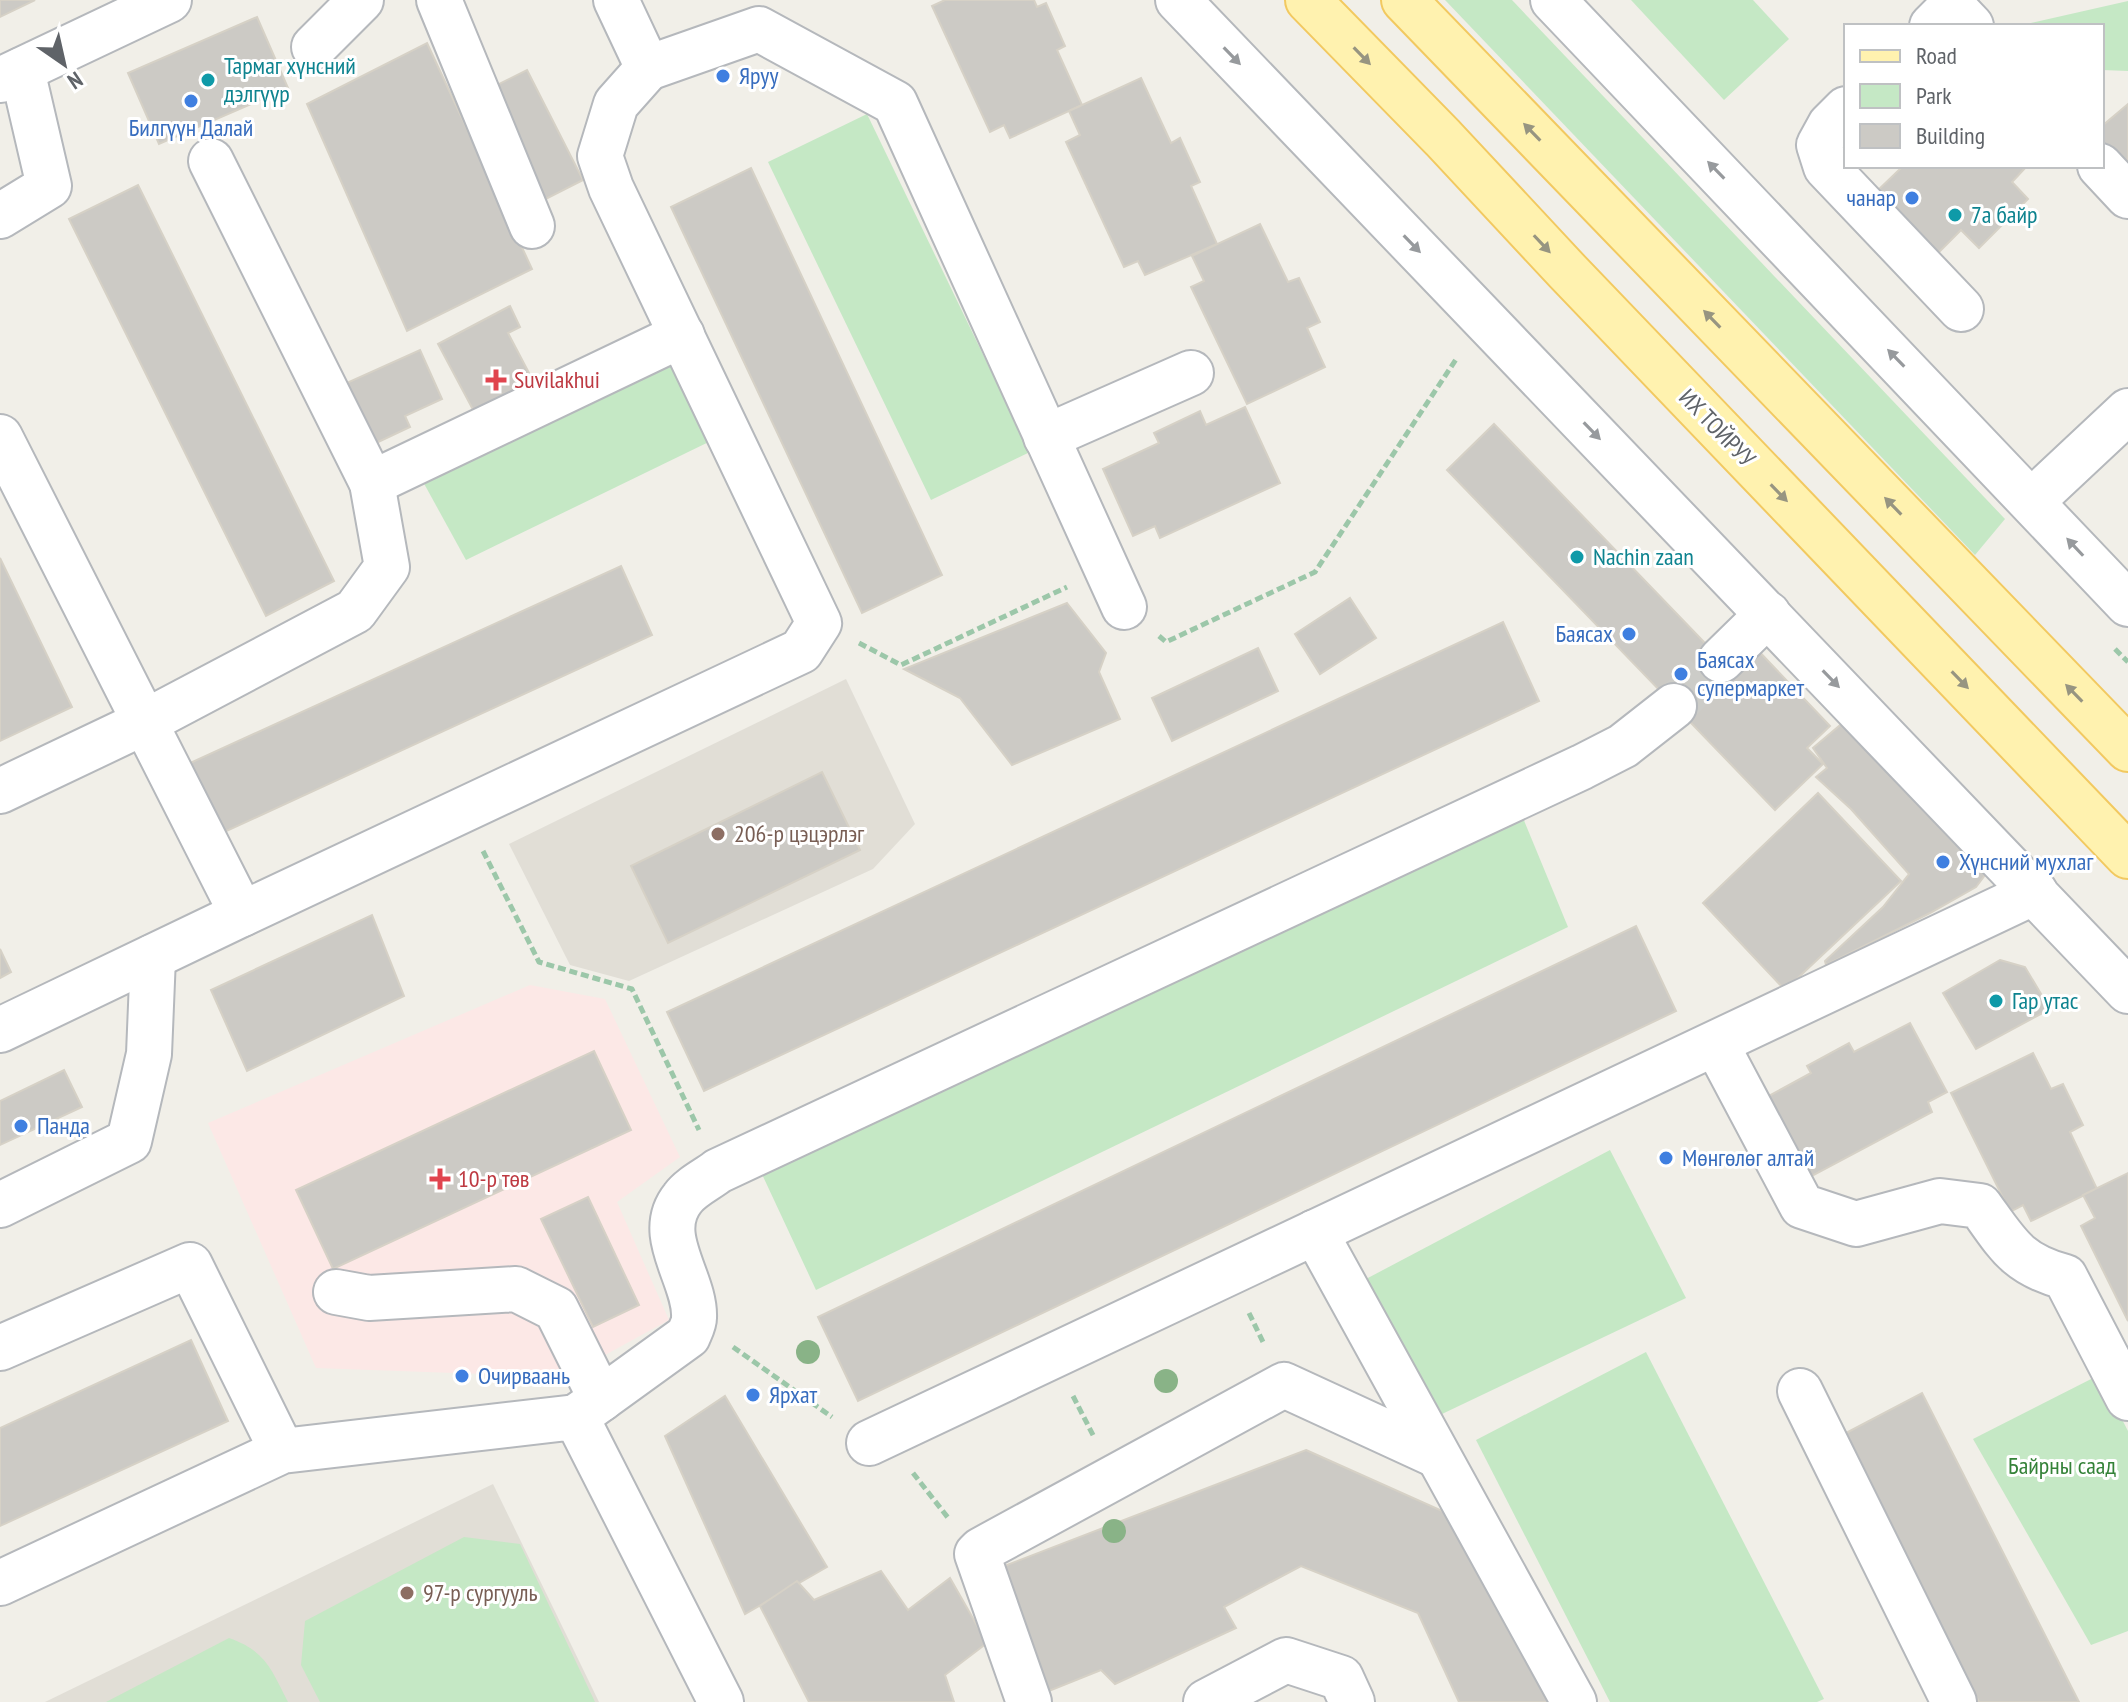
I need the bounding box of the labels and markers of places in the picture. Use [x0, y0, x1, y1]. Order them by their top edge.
place label: Тармаг хүнсний дэлгүүр [224, 50, 356, 109]
place label: Яруу [739, 60, 779, 91]
marker: Яруу [714, 67, 732, 85]
marker: Тармаг хүнсний дэлгүүр [199, 71, 217, 89]
marker: Билгүүн Далай [182, 92, 200, 110]
place label: Билгүүн Далай [129, 112, 253, 143]
place label: чанар [1846, 182, 1896, 213]
marker: чанар [1903, 189, 1921, 207]
place label: 7а байр [1971, 199, 2037, 230]
marker: 7а байр [1946, 206, 1964, 224]
place label: Suvilakhui [514, 364, 600, 395]
marker: Suvilakhui [485, 369, 507, 391]
place label: Nachin zaan [1593, 541, 1694, 572]
marker: Nachin zaan [1568, 548, 1586, 566]
place label: Баясах [1555, 618, 1613, 649]
marker: Баясах [1620, 625, 1638, 643]
place label: Баясах супермаркет [1697, 644, 1805, 703]
marker: Баясах супермаркет [1672, 665, 1690, 683]
place label: 206-р цэцэрлэг [734, 818, 865, 849]
marker: 206-р цэцэрлэг [709, 825, 727, 843]
place label: Хүнсний мухлаг [1959, 846, 2094, 877]
marker: Хүнсний мухлаг [1934, 853, 1952, 871]
place label: Гар утас [2012, 985, 2079, 1016]
marker: Гар утас [1987, 992, 2005, 1010]
place label: Панда [37, 1110, 90, 1141]
marker: Панда [12, 1117, 30, 1135]
place label: Мөнгөлөг алтай [1682, 1142, 1814, 1173]
marker: Мөнгөлөг алтай [1657, 1149, 1675, 1167]
place label: 10-р төв [458, 1163, 530, 1194]
marker: 10-р төв [429, 1168, 451, 1190]
place label: Очирваань [478, 1360, 570, 1391]
marker: Очирваань [453, 1367, 471, 1385]
place label: Ярхат [769, 1379, 818, 1410]
marker: Ярхат [744, 1386, 762, 1404]
place label: 97-р сургууль [423, 1577, 537, 1608]
marker: 97-р сургууль [398, 1584, 416, 1602]

